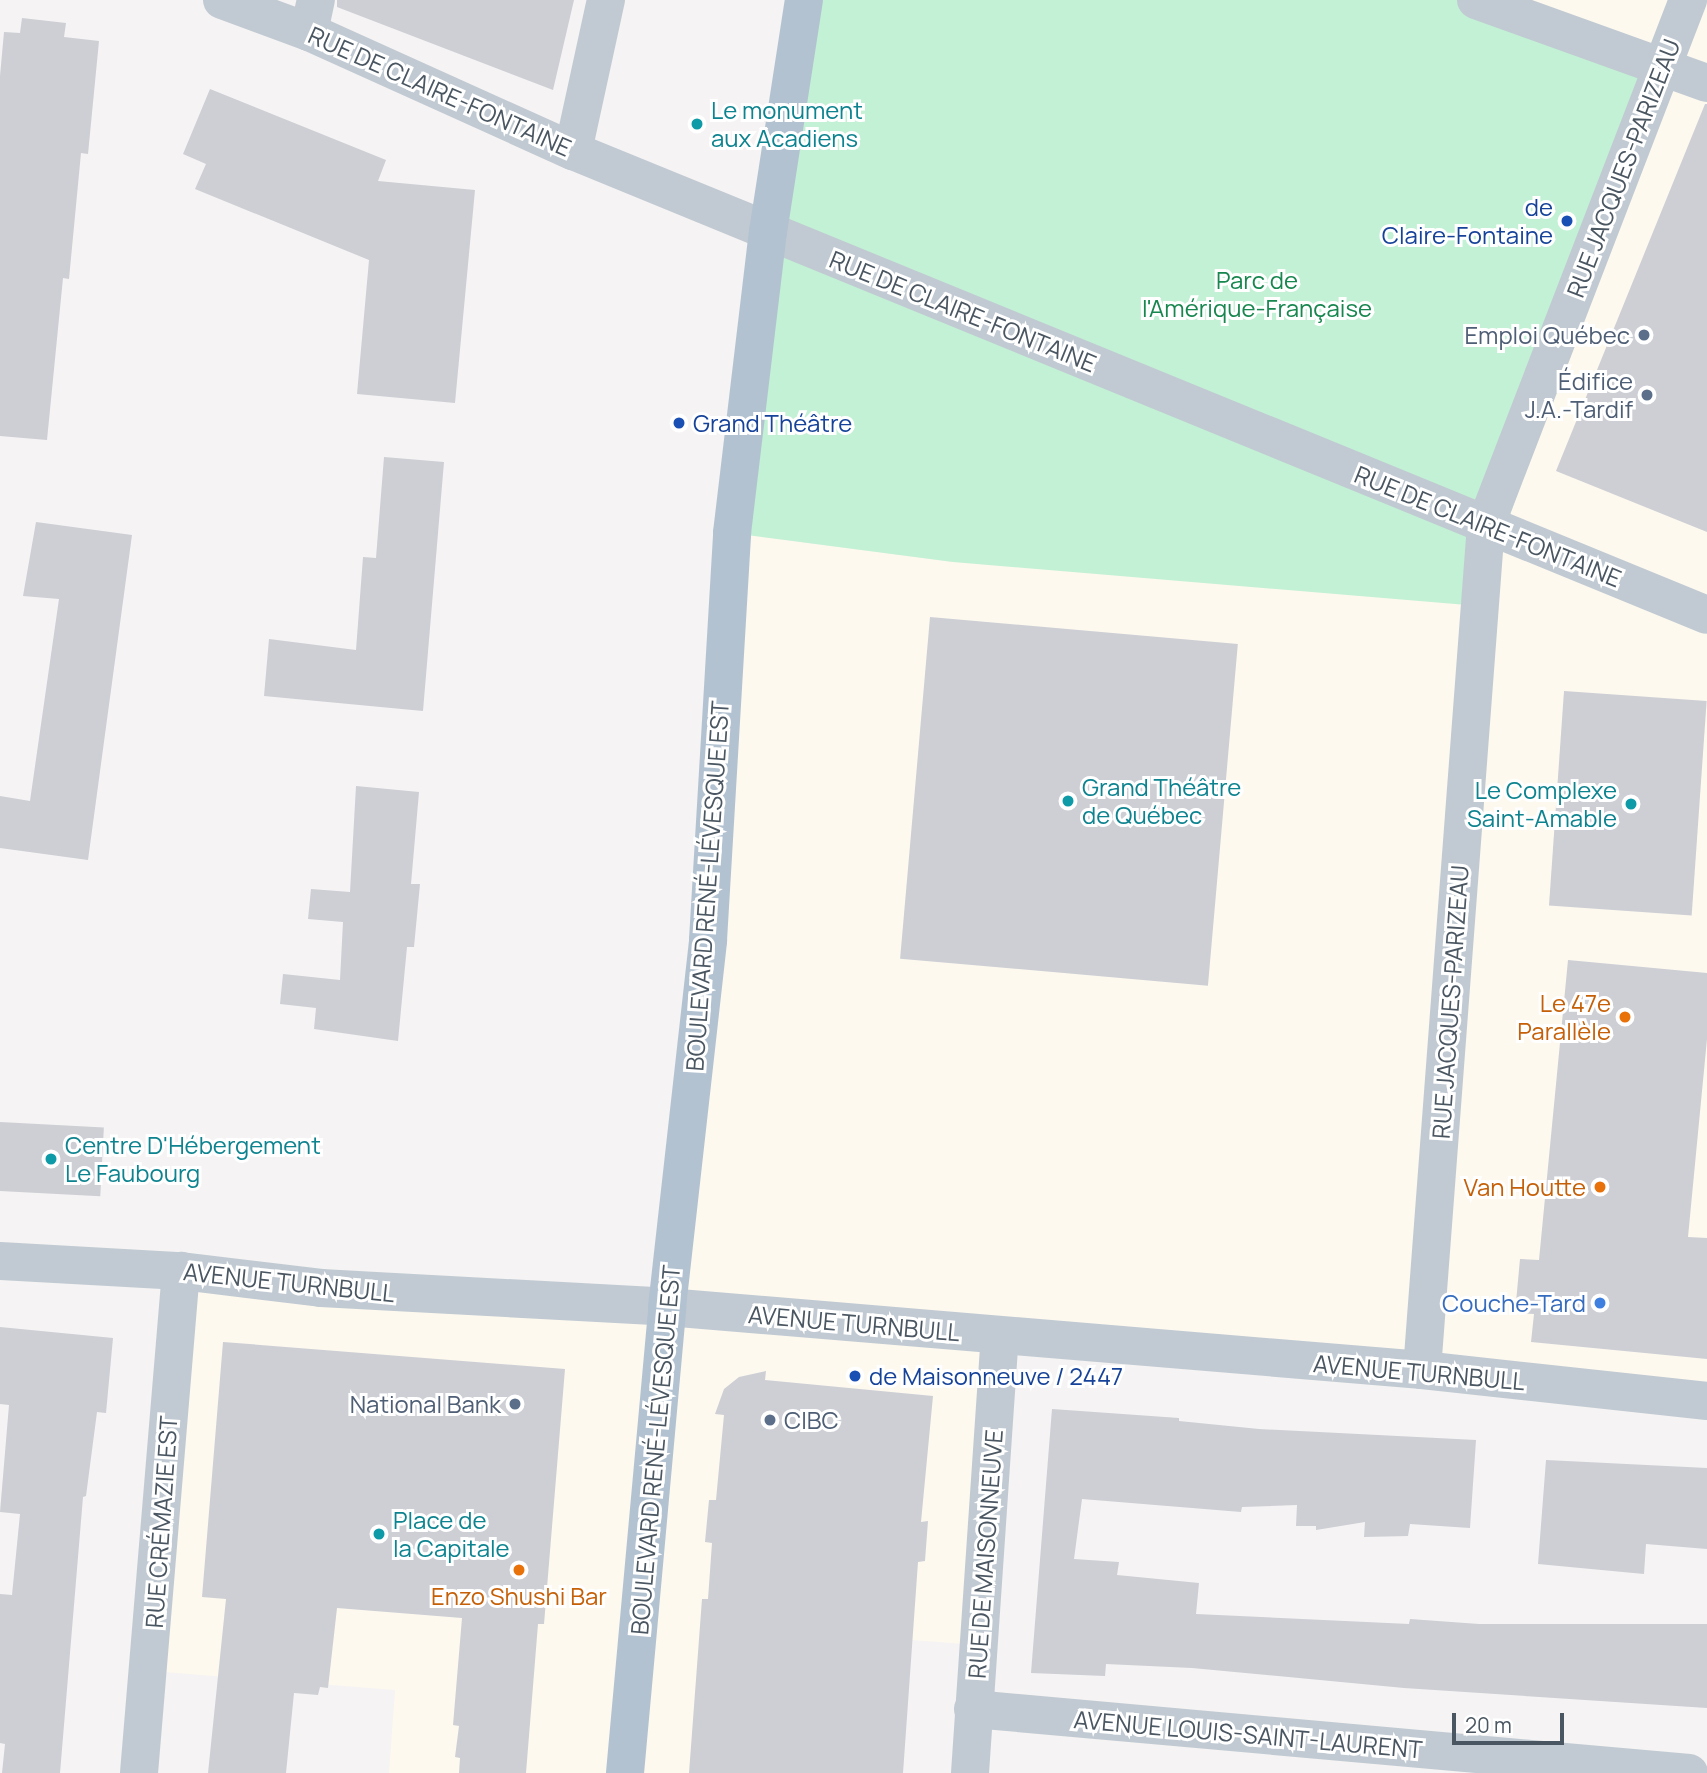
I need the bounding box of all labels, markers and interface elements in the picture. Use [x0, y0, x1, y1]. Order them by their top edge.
street label: RUE DE CLAIRE-FONTAINE [304, 20, 576, 162]
street label: RUE JACQUES-PARIZEAU [1560, 35, 1686, 301]
place label: Le monument aux Acadiens [711, 96, 863, 152]
marker: Le monument aux Acadiens [689, 116, 705, 132]
place label: de Claire-Fontaine [1382, 193, 1553, 249]
marker: de Claire-Fontaine [1559, 213, 1575, 229]
street label: RUE DE CLAIRE-FONTAINE [826, 244, 1100, 378]
park label: Parc de l'Amérique-Française [1142, 266, 1372, 322]
place label: Emploi Québec [1464, 321, 1630, 349]
marker: Emploi Québec [1636, 327, 1652, 343]
place label: Édifice J.A.-Tardif [1525, 367, 1633, 423]
marker: Édifice J.A.-Tardif [1639, 387, 1655, 403]
place label: Grand Théâtre [693, 409, 852, 437]
marker: Grand Théâtre [671, 415, 687, 431]
street label: RUE DE CLAIRE-FONTAINE [1351, 459, 1625, 593]
street label: BOULEVARD RENÉ-LÉVESQUE EST [680, 700, 734, 1072]
place label: Grand Théâtre de Québec [1082, 773, 1241, 829]
place label: Le Complexe Saint-Amable [1467, 776, 1617, 832]
marker: Grand Théâtre de Québec [1060, 793, 1076, 809]
marker: Le Complexe Saint-Amable [1623, 796, 1639, 812]
street label: RUE JACQUES-PARIZEAU [1426, 864, 1474, 1140]
place label: Le 47e Parallèle [1517, 989, 1611, 1045]
marker: Le 47e Parallèle [1617, 1009, 1633, 1025]
place label: Centre D'Hébergement Le Faubourg [65, 1131, 321, 1187]
marker: Centre D'Hébergement Le Faubourg [43, 1151, 59, 1167]
place label: Van Houtte [1464, 1173, 1586, 1201]
marker: Van Houtte [1592, 1179, 1608, 1195]
street label: AVENUE TURNBULL [182, 1257, 396, 1307]
street label: BOULEVARD RENÉ-LÉVESQUE EST [624, 1264, 686, 1636]
place label: Couche-Tard [1442, 1289, 1586, 1317]
marker: Couche-Tard [1592, 1295, 1608, 1311]
street label: AVENUE TURNBULL [747, 1299, 961, 1347]
street label: AVENUE TURNBULL [1312, 1348, 1526, 1396]
place label: de Maisonneuve / 2447 [869, 1362, 1123, 1390]
marker: de Maisonneuve / 2447 [847, 1368, 863, 1384]
place label: National Bank [350, 1390, 501, 1418]
marker: National Bank [507, 1396, 523, 1412]
place label: CIBC [784, 1406, 839, 1434]
marker: CIBC [762, 1412, 778, 1428]
street label: RUE CRÉMAZIE EST [139, 1415, 183, 1629]
street label: RUE DE MAISONNEUVE [962, 1428, 1008, 1680]
place label: Place de la Capitale [393, 1506, 510, 1562]
marker: Place de la Capitale [371, 1526, 387, 1542]
marker: Enzo Shushi Bar [511, 1562, 527, 1578]
place label: Enzo Shushi Bar [431, 1582, 607, 1610]
scale bar [1455, 1700, 1567, 1744]
street label: AVENUE LOUIS-SAINT-LAURENT [1073, 1704, 1423, 1764]
text: 20 m [1465, 1711, 1512, 1739]

